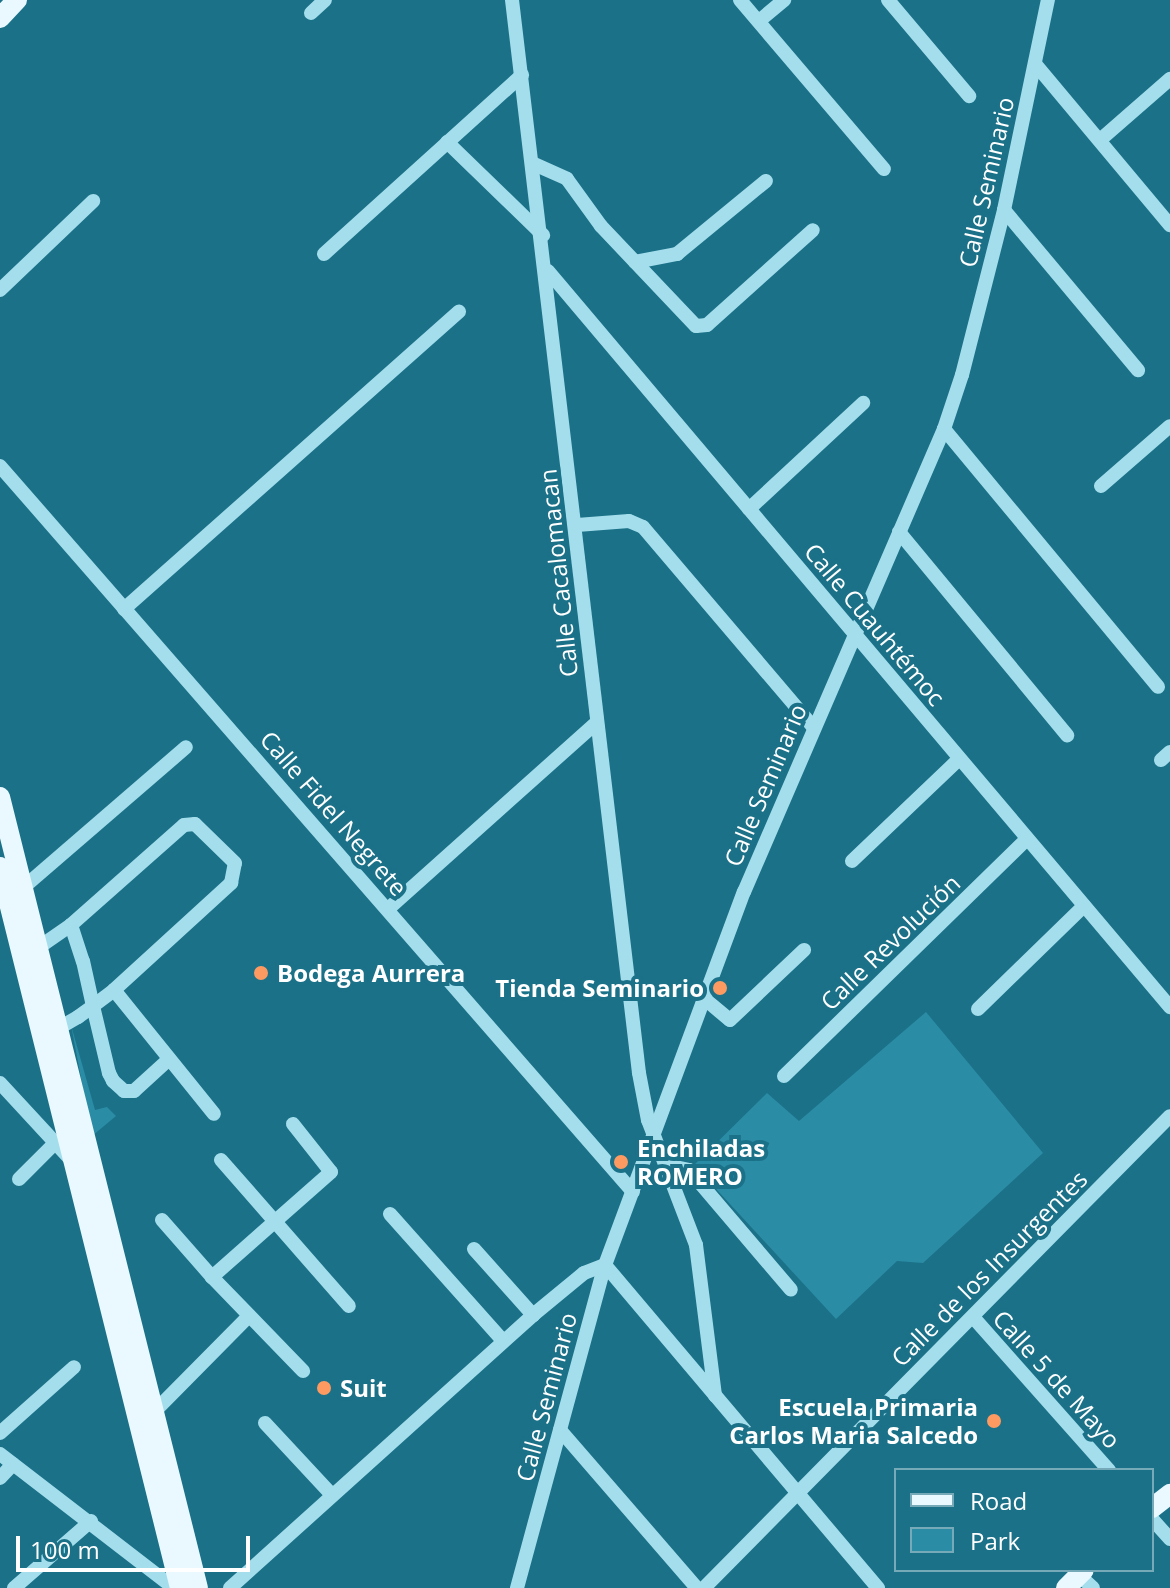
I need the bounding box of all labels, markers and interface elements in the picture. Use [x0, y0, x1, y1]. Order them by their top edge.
street label: Calle Seminario [952, 94, 1020, 270]
street label: Calle Cacalomacan [533, 467, 583, 679]
street label: Calle Cuauhtémoc [799, 537, 951, 711]
street label: Calle Seminario [718, 699, 812, 871]
street label: Calle Fidel Negrete [255, 725, 413, 901]
street label: Calle Revolución [814, 868, 966, 1016]
place label: Bodega Aurrera [277, 959, 465, 987]
marker: Bodega Aurrera [252, 964, 270, 982]
place label: Tienda Seminario [495, 974, 704, 1002]
marker: Tienda Seminario [711, 979, 729, 997]
place label: Enchiladas ROMERO [637, 1134, 765, 1190]
marker: Enchiladas ROMERO [612, 1153, 630, 1171]
street label: Calle de los Insurgentes [885, 1164, 1093, 1372]
street label: Calle 5 de Mayo [987, 1304, 1127, 1454]
street label: Calle Seminario [510, 1309, 582, 1485]
place label: Suit [340, 1374, 387, 1402]
marker: Suit [315, 1379, 333, 1397]
place label: Escuela Primaria Carlos Maria Salcedo [729, 1393, 978, 1449]
marker: Escuela Primaria Carlos Maria Salcedo [985, 1412, 1003, 1430]
legend [894, 1468, 1154, 1572]
text: Road [970, 1484, 1027, 1517]
scale bar [20, 1520, 254, 1570]
text: Park [970, 1524, 1020, 1557]
text: 100 m [30, 1533, 100, 1566]

